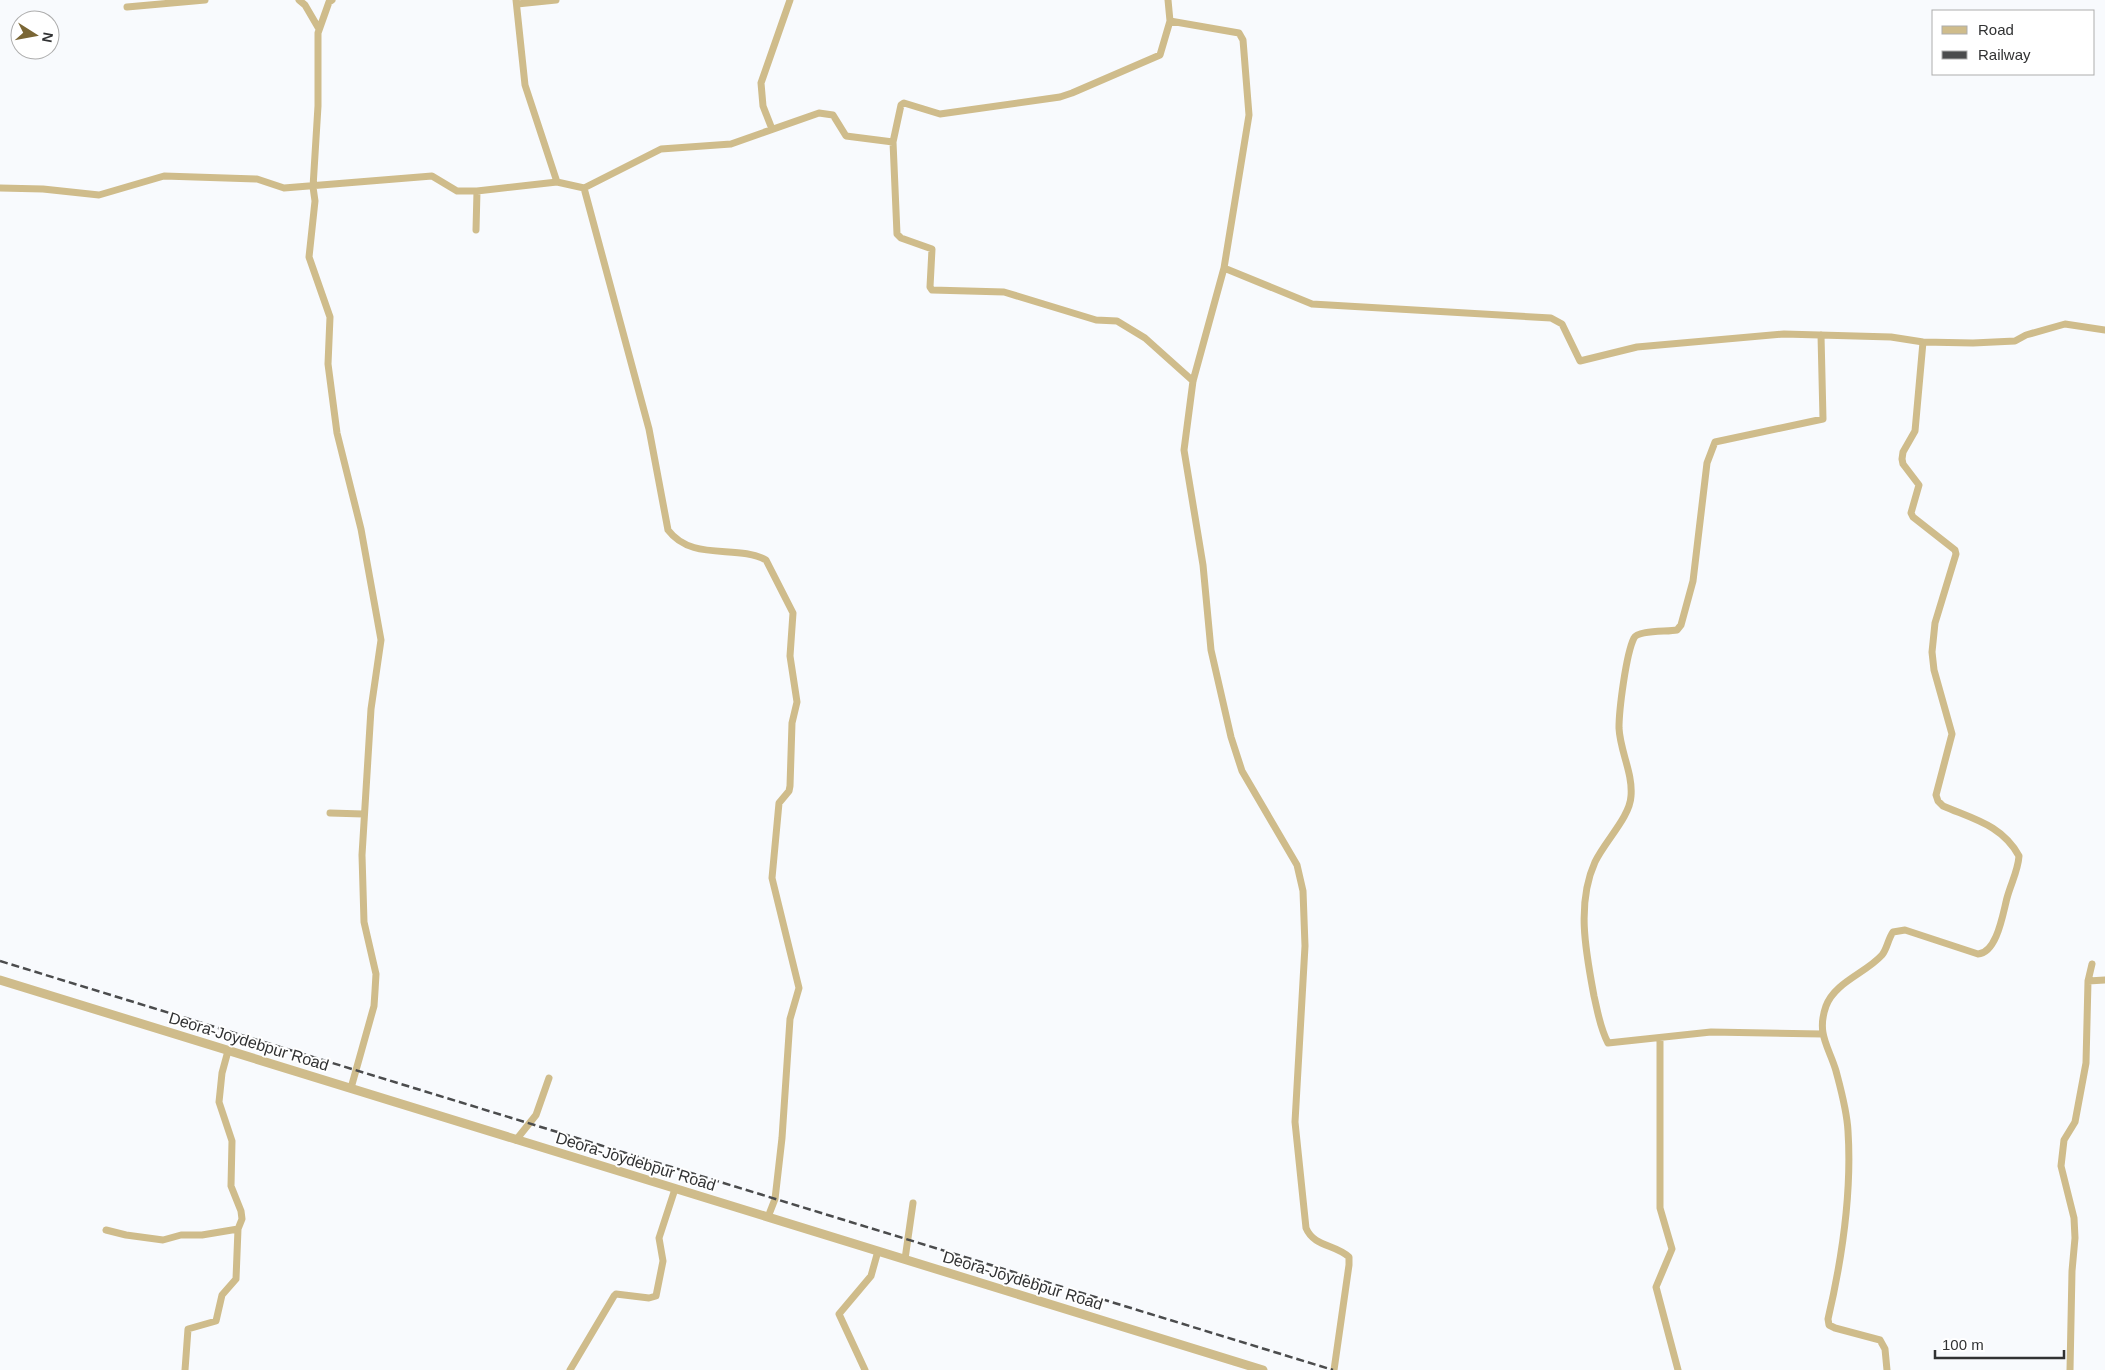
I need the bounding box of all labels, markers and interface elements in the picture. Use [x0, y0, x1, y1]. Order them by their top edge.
north arrow [10, 10, 60, 60]
legend [1932, 10, 2095, 75]
text: Road [1978, 21, 2014, 38]
text: N [39, 31, 57, 44]
text: Railway [1978, 46, 2031, 63]
street label: Deora-Joydebpur Road [167, 1009, 331, 1074]
street label: Deora-Joydebpur Road [554, 1129, 718, 1194]
street label: Deora-Joydebpur Road [941, 1248, 1105, 1313]
scale bar [1935, 1328, 2064, 1360]
text: 100 m [1942, 1336, 1984, 1353]

